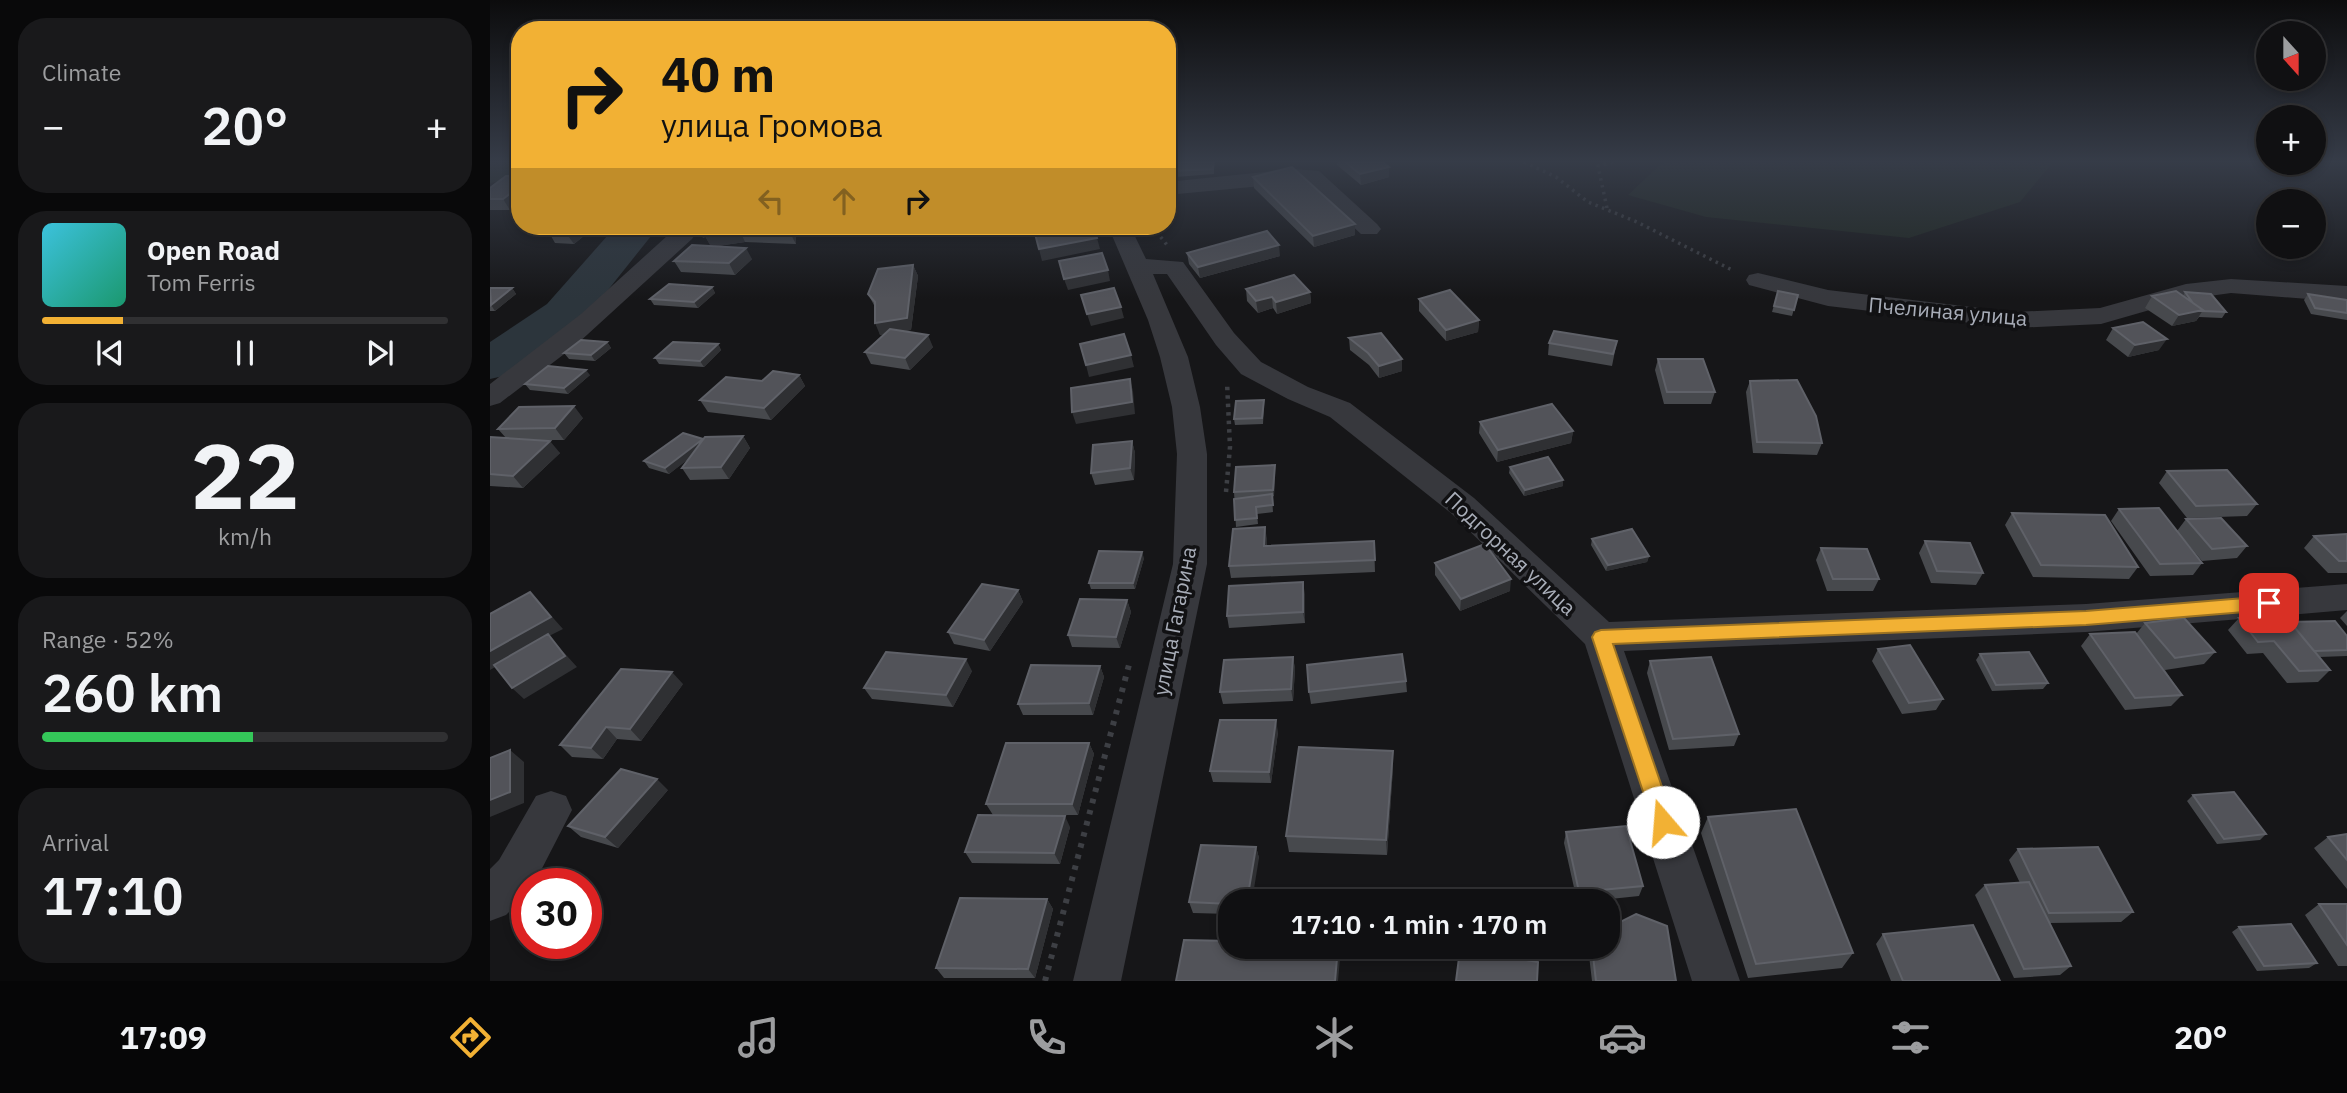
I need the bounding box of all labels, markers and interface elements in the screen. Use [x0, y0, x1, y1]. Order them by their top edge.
north arrow [2256, 21, 2326, 91]
map controls [2256, 21, 2326, 259]
text: 40 m [661, 42, 775, 105]
icon: right [546, 49, 637, 140]
text: Climate [42, 57, 121, 87]
text: 20° [202, 92, 288, 159]
text: − [42, 101, 65, 150]
text: + [425, 101, 448, 150]
text: улица Громова [661, 104, 883, 146]
button: + [2256, 105, 2326, 175]
icon: left [752, 182, 790, 220]
icon: ahead [825, 182, 863, 220]
icon: right [898, 182, 936, 220]
button: − [2256, 189, 2326, 259]
text: Open Road [147, 233, 280, 267]
text: Tom Ferris [147, 267, 256, 297]
street label: Пчелиная улица [1867, 290, 2029, 332]
icon: previous [91, 334, 129, 372]
icon: pause [226, 334, 264, 372]
icon: next [361, 334, 399, 372]
text: 22 [190, 416, 300, 534]
street label: Подгорная улица [1439, 485, 1583, 621]
text: km/h [218, 521, 272, 551]
street label: улица Гагарина [1146, 544, 1202, 698]
pin [2239, 573, 2299, 633]
icon: arrive [2250, 584, 2288, 622]
text: Range · 52% [42, 624, 174, 654]
text: 260 km [42, 659, 223, 726]
position arrow [1626, 785, 1700, 859]
text: Arrival [42, 827, 109, 857]
text: 17:10 [42, 862, 183, 929]
speed limit sign: 30 [511, 868, 602, 959]
text: 17:10 · 1 min · 170 m [1291, 907, 1547, 941]
icon: directions [446, 1013, 495, 1062]
icon: music [734, 1013, 783, 1062]
icon: phone [1022, 1013, 1071, 1062]
icon: climate [1310, 1013, 1359, 1062]
icon: car [1598, 1013, 1647, 1062]
icon: filters [1886, 1013, 1935, 1062]
text: 17:09 [120, 1016, 207, 1058]
text: 20° [2174, 1016, 2227, 1058]

